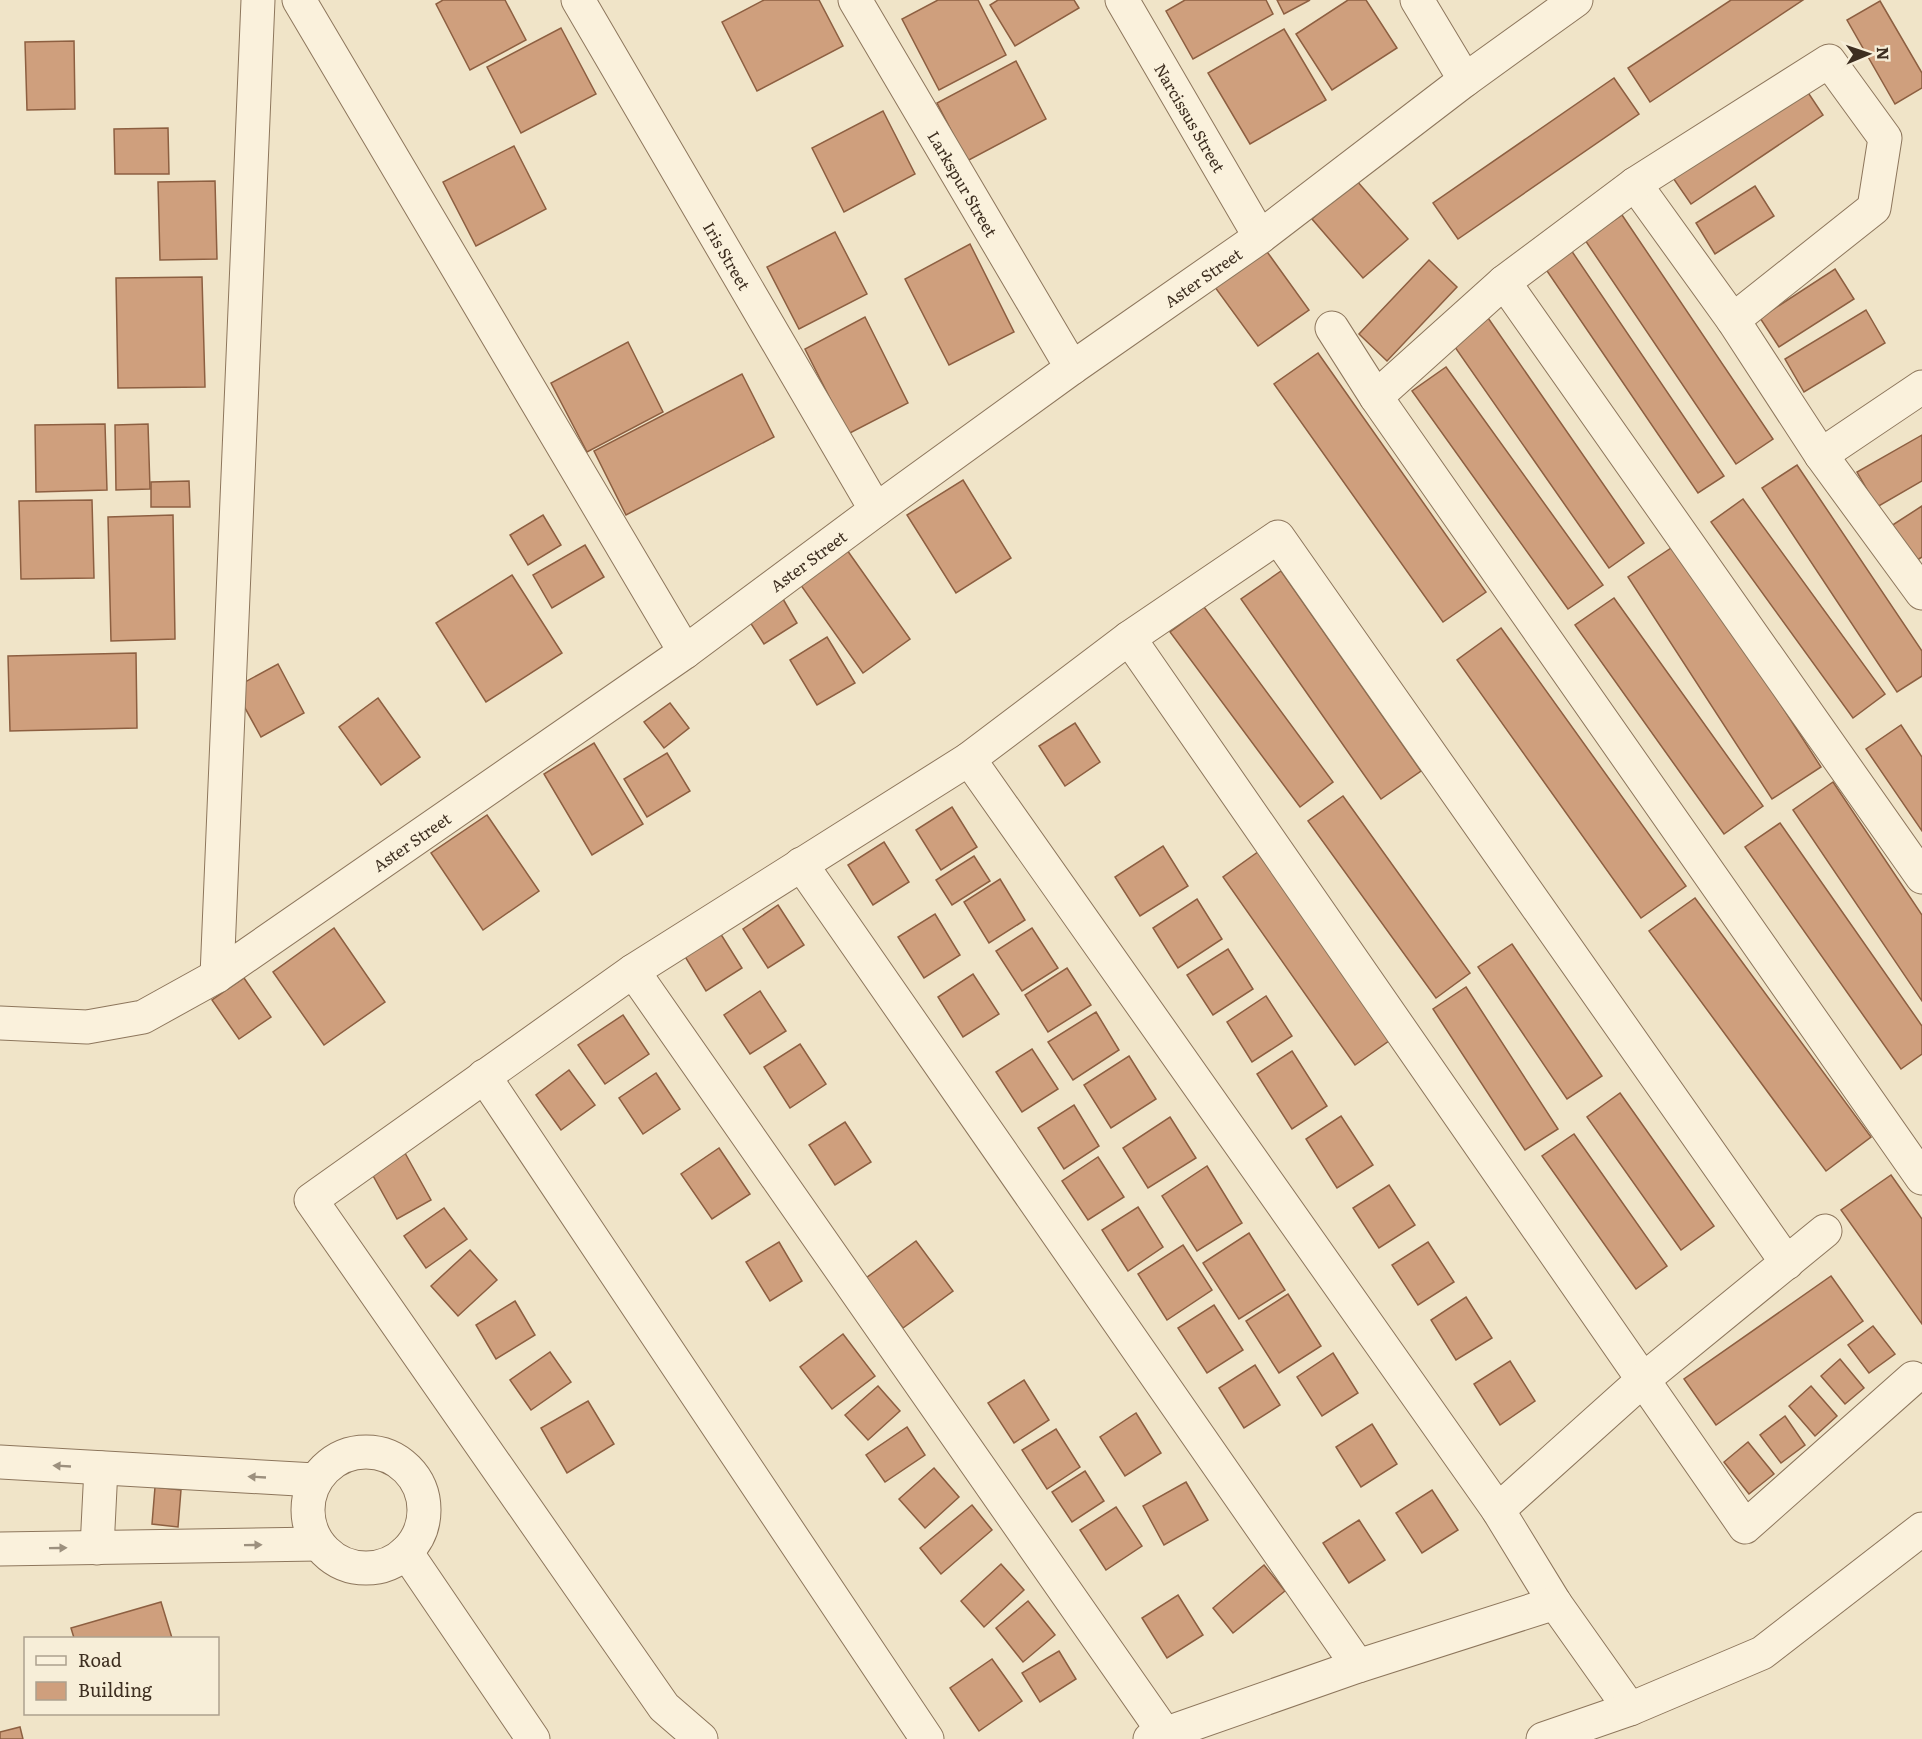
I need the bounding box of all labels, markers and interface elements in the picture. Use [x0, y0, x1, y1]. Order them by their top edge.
north arrow [1838, 24, 1898, 84]
text: N [1872, 46, 1896, 61]
street label: Narcissus Street [1149, 59, 1232, 177]
street label: Larkspur Street [923, 126, 1004, 241]
street label: Iris Street [698, 217, 757, 295]
street label: Aster Street [1159, 241, 1247, 313]
street label: Aster Street [765, 524, 852, 597]
street label: Aster Street [368, 806, 456, 877]
one-way arrow [53, 1461, 72, 1470]
one-way arrow [247, 1472, 266, 1481]
one-way arrow [244, 1540, 263, 1550]
one-way arrow [49, 1544, 68, 1553]
legend [24, 1637, 219, 1715]
text: Road [78, 1646, 122, 1673]
text: Building [78, 1676, 153, 1703]

